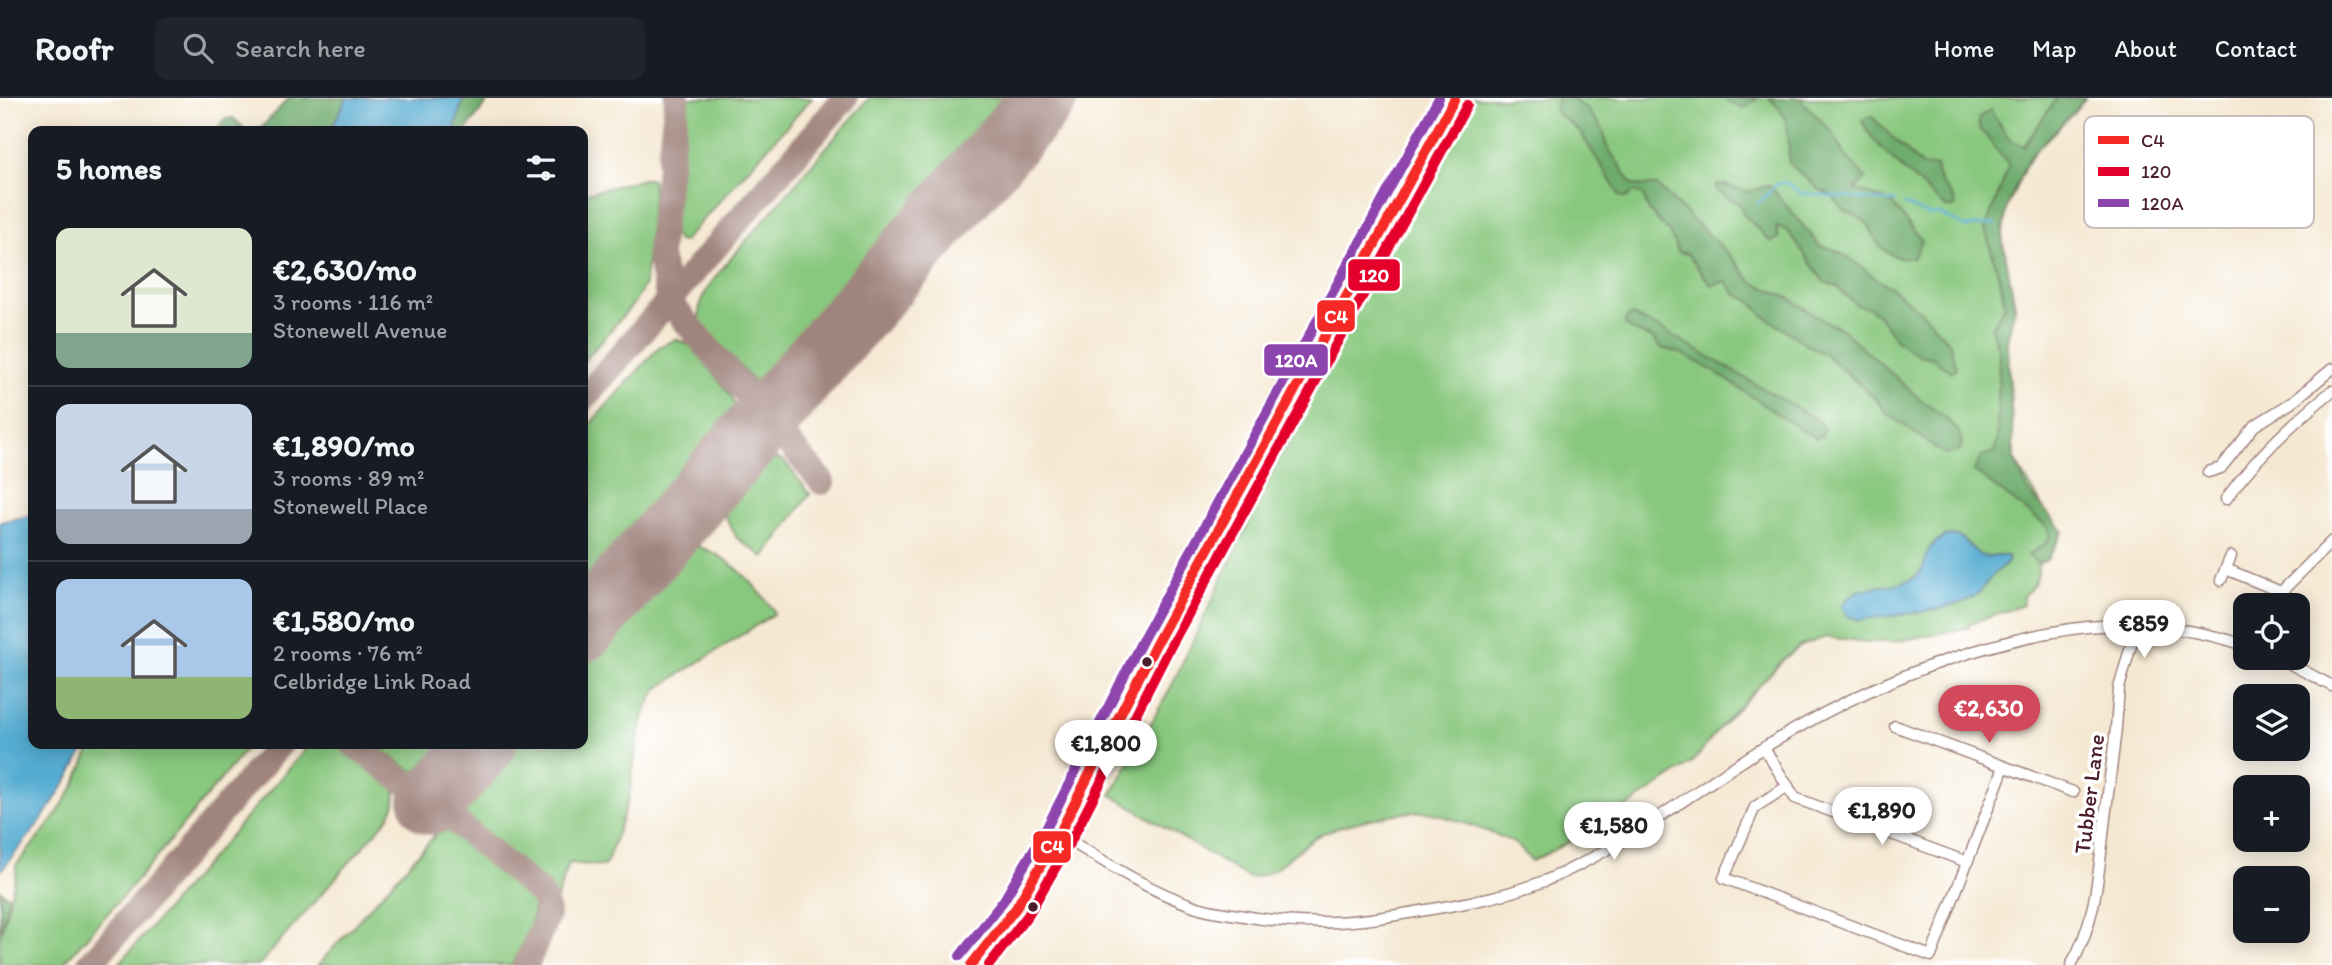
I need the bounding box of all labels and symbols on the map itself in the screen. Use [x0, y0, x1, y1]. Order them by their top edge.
legend [2084, 116, 2314, 228]
text: C4 [2141, 129, 2165, 152]
text: 120 [2141, 160, 2172, 183]
text: 120A [2141, 192, 2184, 215]
line badge: 120 [1347, 258, 1401, 292]
text: 120 [1359, 264, 1390, 287]
line badge: C4 [1316, 299, 1356, 333]
text: C4 [1324, 305, 1348, 328]
line badge: 120A [1263, 343, 1329, 377]
text: 120A [1275, 349, 1318, 372]
pin: €859 [2103, 601, 2185, 660]
unlabelled marker [1140, 655, 1154, 669]
pin: €2,630 [1932, 686, 2046, 745]
pin: €1,800 [1049, 720, 1163, 780]
street label: Tubber Lane [2068, 732, 2110, 856]
pin: €1,890 [1825, 788, 1939, 847]
pin: €1,580 [1557, 802, 1671, 862]
line badge: C4 [1032, 830, 1072, 864]
text: C4 [1040, 835, 1064, 858]
unlabelled marker [1026, 900, 1040, 914]

